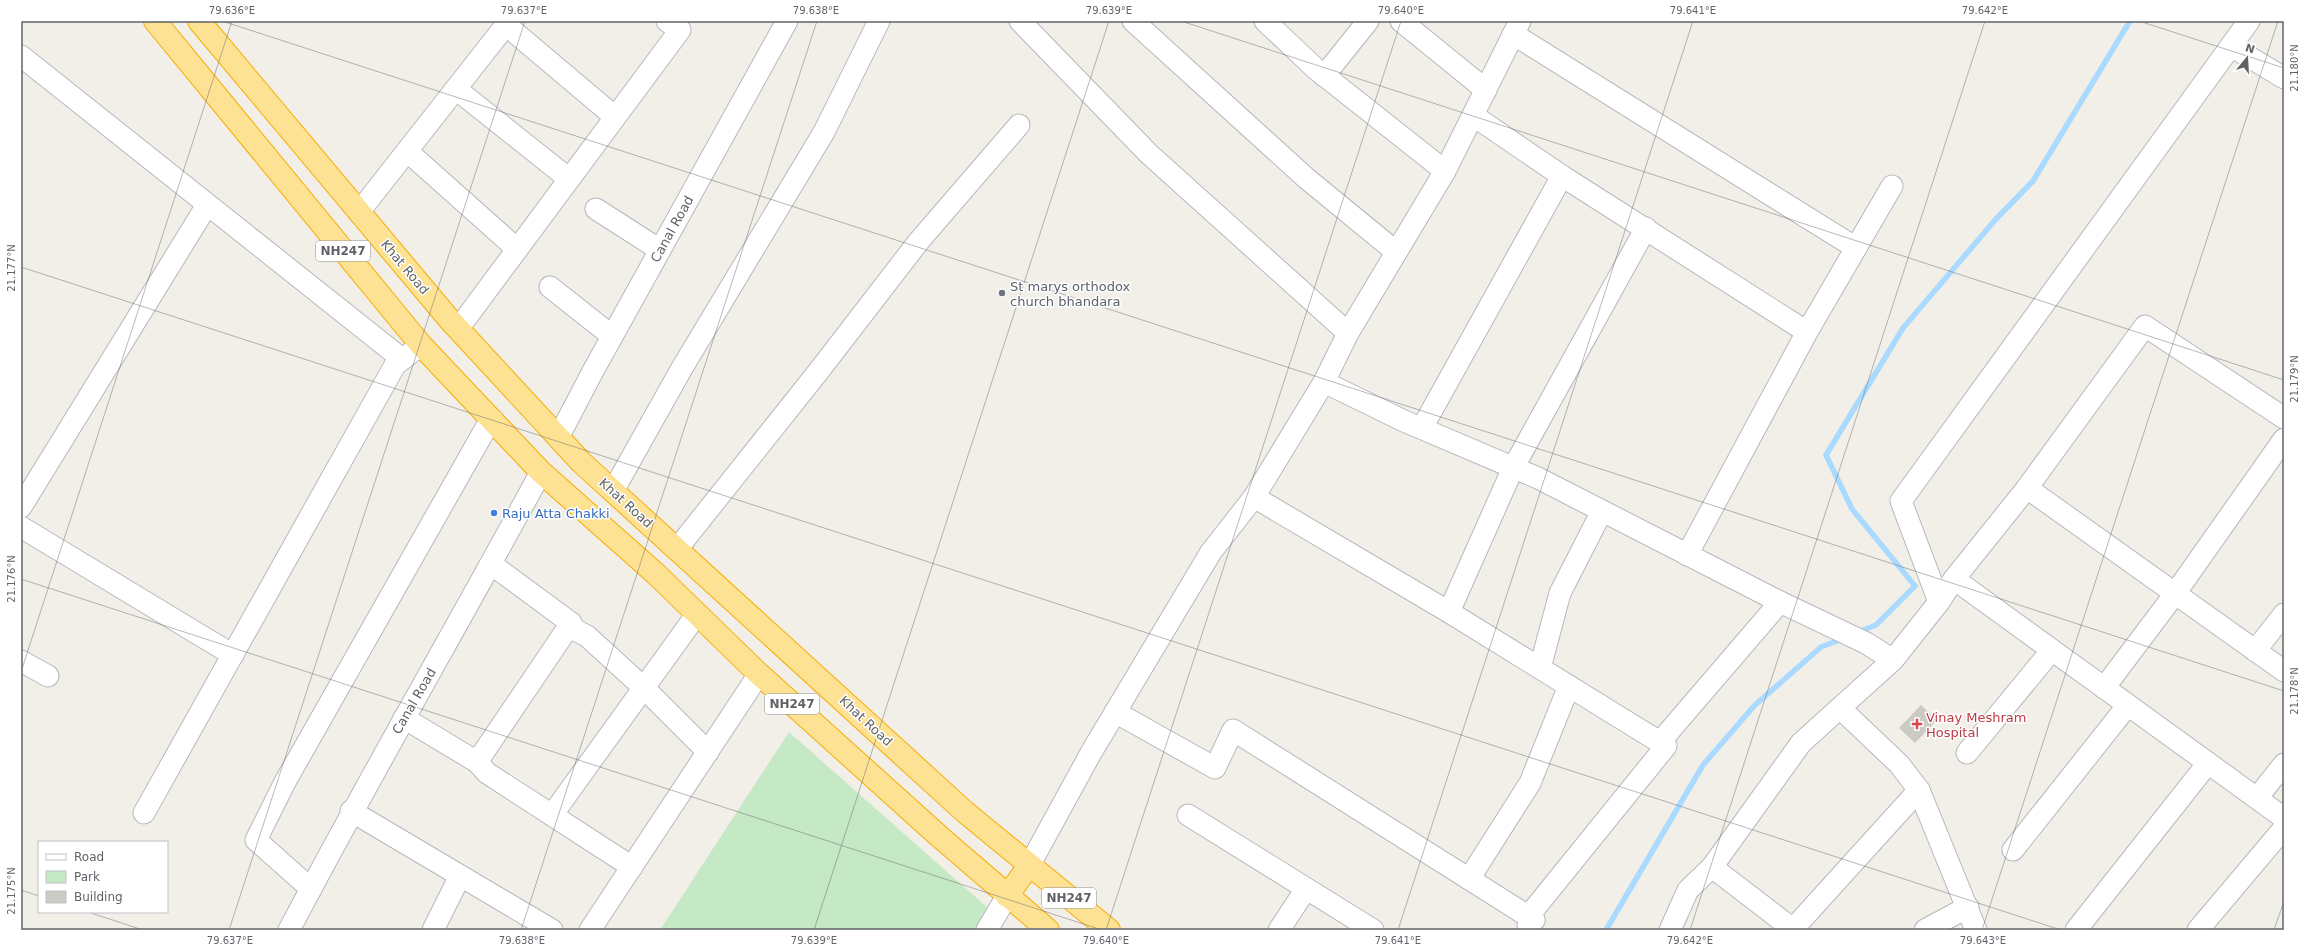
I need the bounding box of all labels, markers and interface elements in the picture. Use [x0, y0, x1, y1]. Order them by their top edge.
text: 79.636°E [209, 5, 255, 16]
text: 79.637°E [501, 5, 547, 16]
text: 79.638°E [793, 5, 839, 16]
text: 79.639°E [1086, 5, 1132, 16]
text: 79.640°E [1378, 5, 1424, 16]
text: 79.641°E [1670, 5, 1716, 16]
text: 79.642°E [1962, 5, 2008, 16]
north arrow [2227, 38, 2267, 78]
text: N [2244, 41, 2256, 57]
text: 21.180°N [2289, 44, 2300, 92]
street label: Canal Road [648, 193, 696, 265]
street label: Khat Road [378, 237, 432, 297]
road number: NH247 [316, 241, 370, 261]
text: 21.177°N [6, 244, 17, 292]
place label: St marys orthodox church bhandara [1010, 279, 1130, 309]
marker: St marys orthodox church bhandara [997, 288, 1007, 298]
text: 21.179°N [2289, 355, 2300, 403]
street label: Khat Road [596, 475, 656, 531]
place label: Raju Atta Chakki [502, 506, 610, 521]
marker: Raju Atta Chakki [489, 508, 499, 518]
text: 21.176°N [6, 555, 17, 603]
street label: Canal Road [389, 665, 439, 737]
text: 21.178°N [2289, 667, 2300, 715]
street label: Khat Road [837, 693, 895, 749]
road number: NH247 [765, 694, 819, 714]
place label: Vinay Meshram Hospital [1926, 710, 2026, 740]
marker: Vinay Meshram Hospital [1911, 718, 1923, 730]
legend [38, 841, 168, 913]
text: Road [74, 850, 104, 864]
text: 21.175°N [6, 867, 17, 915]
text: Park [74, 870, 100, 884]
road number: NH247 [1042, 888, 1096, 908]
text: Building [74, 890, 123, 904]
text: 79.637°E [207, 935, 253, 946]
text: 79.638°E [499, 935, 545, 946]
text: 79.639°E [791, 935, 837, 946]
text: 79.640°E [1083, 935, 1129, 946]
text: 79.641°E [1375, 935, 1421, 946]
text: 79.642°E [1667, 935, 1713, 946]
text: 79.643°E [1960, 935, 2006, 946]

